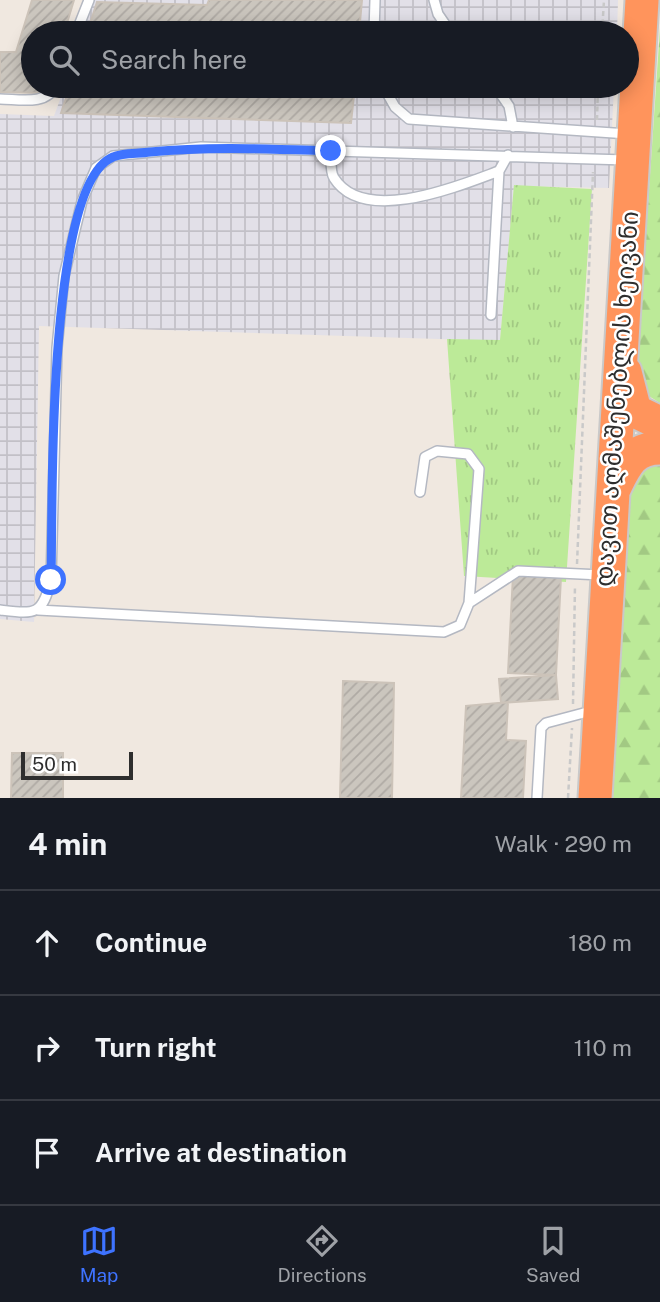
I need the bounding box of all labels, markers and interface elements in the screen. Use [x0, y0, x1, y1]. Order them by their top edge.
search box [21, 21, 639, 98]
icon: search [45, 41, 83, 79]
text: Search here [101, 44, 247, 75]
route end [315, 135, 346, 166]
street label: დავით აღმაშენებლის ხეივანი [589, 210, 645, 588]
route start [35, 564, 66, 595]
scale bar [21, 749, 133, 781]
text: 50 m [32, 753, 77, 775]
text: 4 min [28, 826, 107, 862]
text: Walk · 290 m [495, 830, 632, 857]
icon: ahead [28, 924, 66, 962]
text: Continue [95, 927, 207, 958]
text: 180 m [568, 929, 632, 956]
icon: right [28, 1029, 66, 1067]
text: Turn right [95, 1032, 217, 1063]
text: 110 m [574, 1034, 632, 1061]
icon: arrive [28, 1134, 66, 1172]
text: Arrive at destination [95, 1137, 347, 1168]
tab: Map [80, 1222, 118, 1286]
tab: Directions [277, 1222, 367, 1286]
tab: Saved [526, 1222, 580, 1286]

